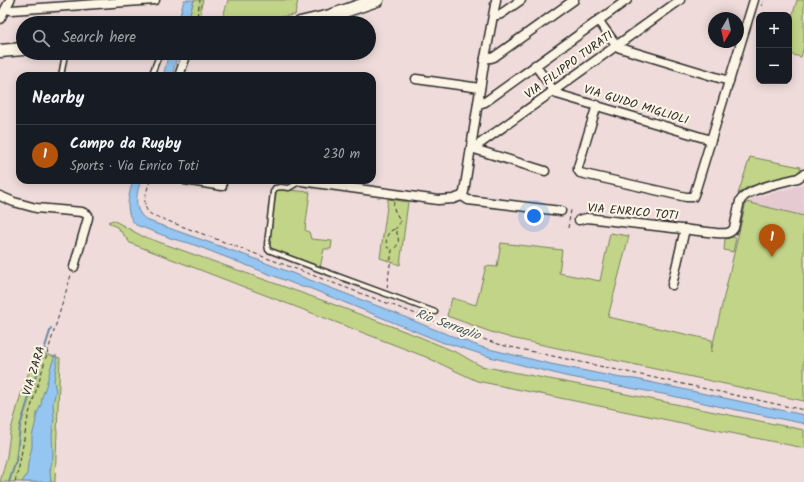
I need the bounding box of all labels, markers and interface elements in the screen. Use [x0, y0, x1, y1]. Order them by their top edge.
north arrow [708, 12, 744, 48]
map controls [756, 12, 792, 84]
button: + [756, 12, 792, 48]
search box [16, 16, 376, 60]
text: Search here [62, 26, 136, 50]
street label: VIA FILIPPO TURATI [521, 26, 618, 104]
icon: search [30, 27, 52, 49]
button: − [756, 48, 792, 84]
street label: VIA GUIDO MIGLIOLI [581, 80, 691, 130]
text: Nearby [32, 85, 84, 112]
text: Campo da Rugby [70, 132, 181, 156]
text: 1 [43, 144, 47, 165]
text: 230 m [323, 144, 360, 165]
text: Sports · Via Enrico Toti [70, 156, 199, 177]
street label: VIA ENRICO TOTI [587, 199, 680, 225]
your location [524, 206, 544, 226]
pin: 1 [759, 224, 785, 257]
water label: Rio Serraglio [413, 304, 484, 347]
street label: VIA ZARA [17, 344, 51, 398]

